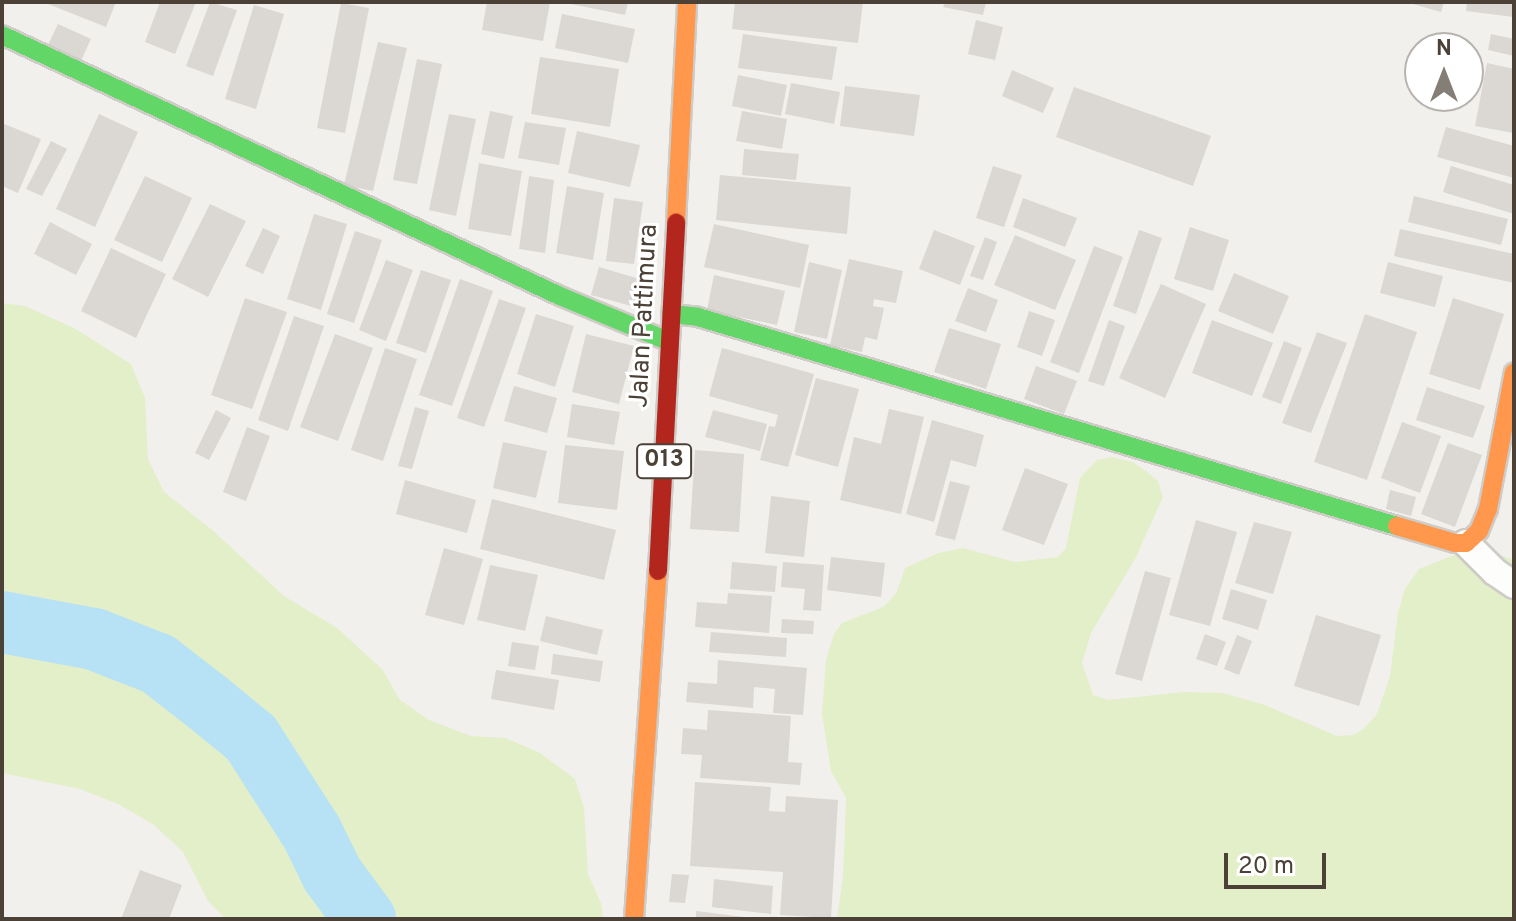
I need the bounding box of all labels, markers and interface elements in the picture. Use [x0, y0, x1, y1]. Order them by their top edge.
north arrow [1404, 32, 1484, 112]
text: N [1436, 36, 1452, 63]
street label: Jalan Pattimura [625, 223, 665, 409]
road number: 013 [636, 441, 692, 481]
scale bar [1228, 837, 1330, 887]
text: 20 m [1238, 852, 1294, 882]

